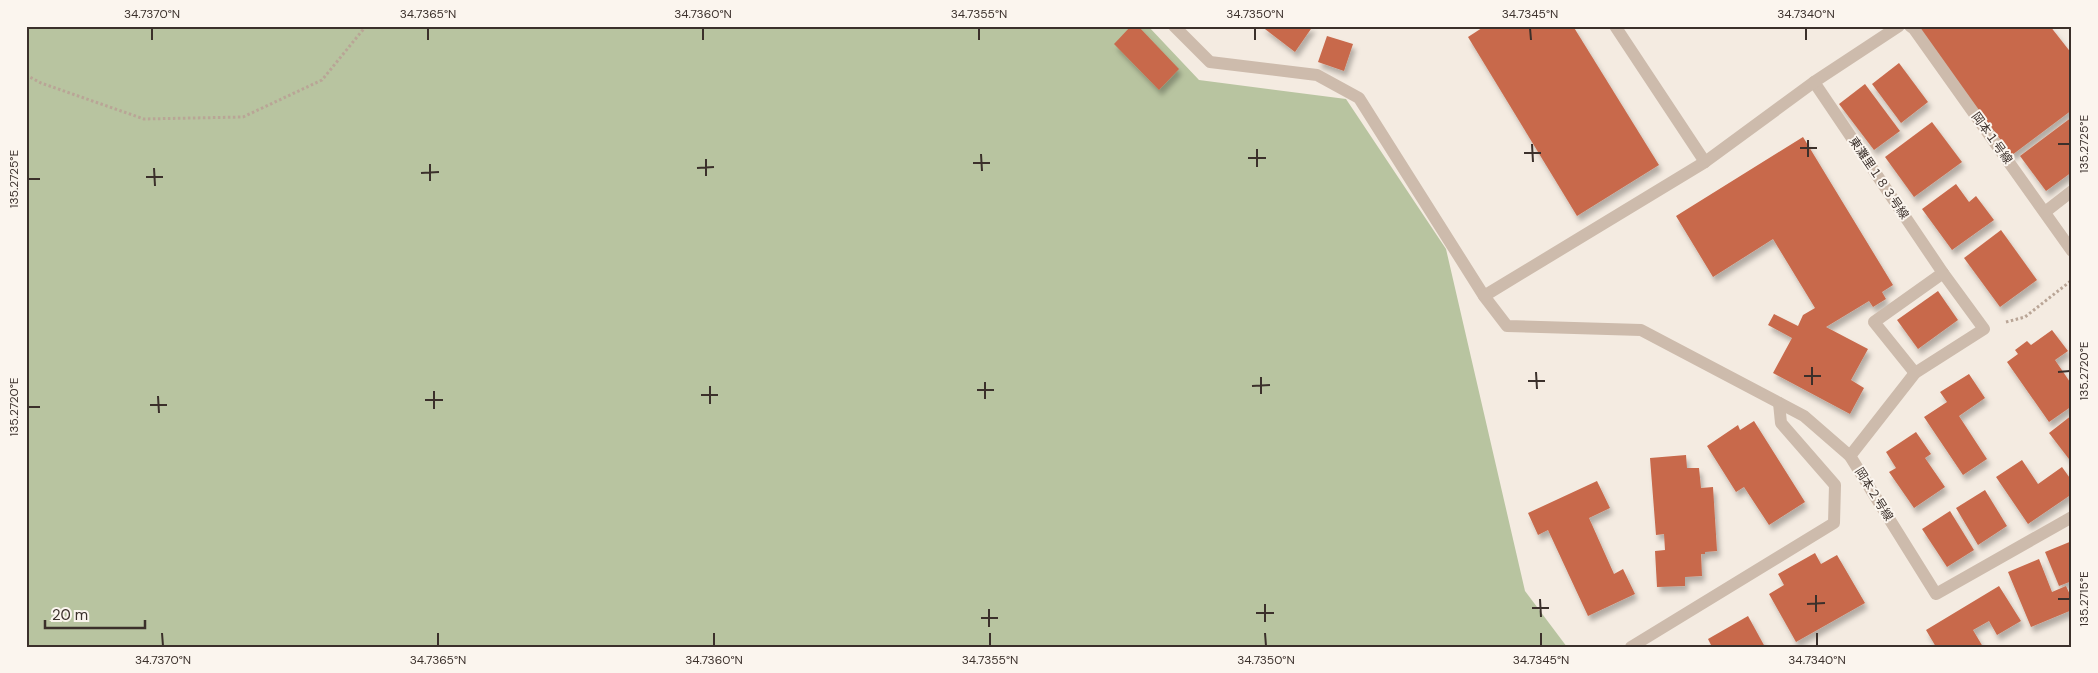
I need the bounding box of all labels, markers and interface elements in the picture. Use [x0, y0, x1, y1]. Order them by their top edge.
text: 34.7370°N [124, 6, 180, 22]
text: 34.7365°N [400, 6, 456, 22]
text: 34.7360°N [674, 6, 732, 22]
text: 34.7355°N [951, 6, 1007, 22]
text: 34.7350°N [1226, 6, 1284, 22]
text: 34.7345°N [1502, 6, 1558, 22]
text: 34.7340°N [1777, 6, 1835, 22]
street label: 岡本１号線 [1968, 109, 2016, 167]
text: 135.2725°E [2076, 115, 2092, 173]
street label: 東灘里１８３号線 [1846, 134, 1912, 222]
text: 135.2725°E [6, 150, 22, 208]
text: 135.2720°E [2076, 341, 2092, 401]
text: 135.2720°E [6, 377, 22, 437]
street label: 岡本２号線 [1851, 464, 1897, 524]
text: 135.2715°E [2076, 571, 2092, 627]
scale bar [45, 598, 145, 630]
text: 20 m [52, 605, 88, 625]
text: 34.7370°N [135, 652, 191, 668]
text: 34.7365°N [410, 652, 466, 668]
text: 34.7360°N [685, 652, 743, 668]
text: 34.7355°N [962, 652, 1018, 668]
text: 34.7350°N [1237, 652, 1295, 668]
text: 34.7345°N [1513, 652, 1569, 668]
text: 34.7340°N [1788, 652, 1846, 668]

